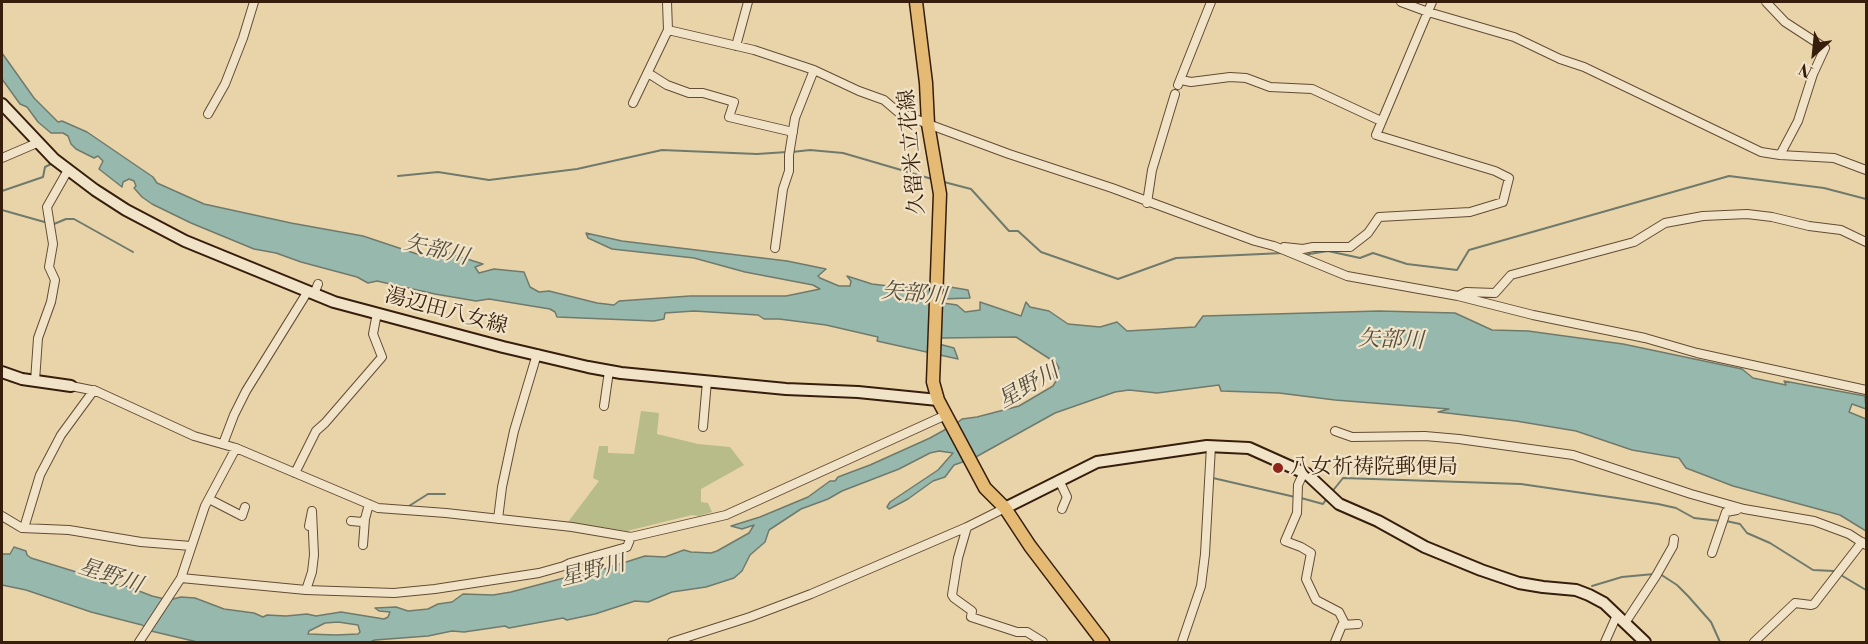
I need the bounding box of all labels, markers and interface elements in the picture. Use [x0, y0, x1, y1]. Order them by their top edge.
north arrow [1784, 24, 1844, 84]
text: N [1796, 58, 1816, 82]
street label: 久留米立花線 [895, 88, 931, 216]
water label: 矢部川 [401, 230, 471, 272]
water label: 矢部川 [880, 279, 948, 311]
street label: 湯辺田八女線 [382, 284, 510, 340]
water label: 矢部川 [1358, 327, 1424, 355]
water label: 星野川 [994, 359, 1064, 415]
place label: 八女祈祷院郵便局 [1290, 455, 1458, 481]
marker: 八女祈祷院郵便局 [1271, 461, 1285, 475]
water label: 星野川 [558, 551, 628, 593]
water label: 星野川 [75, 554, 145, 600]

